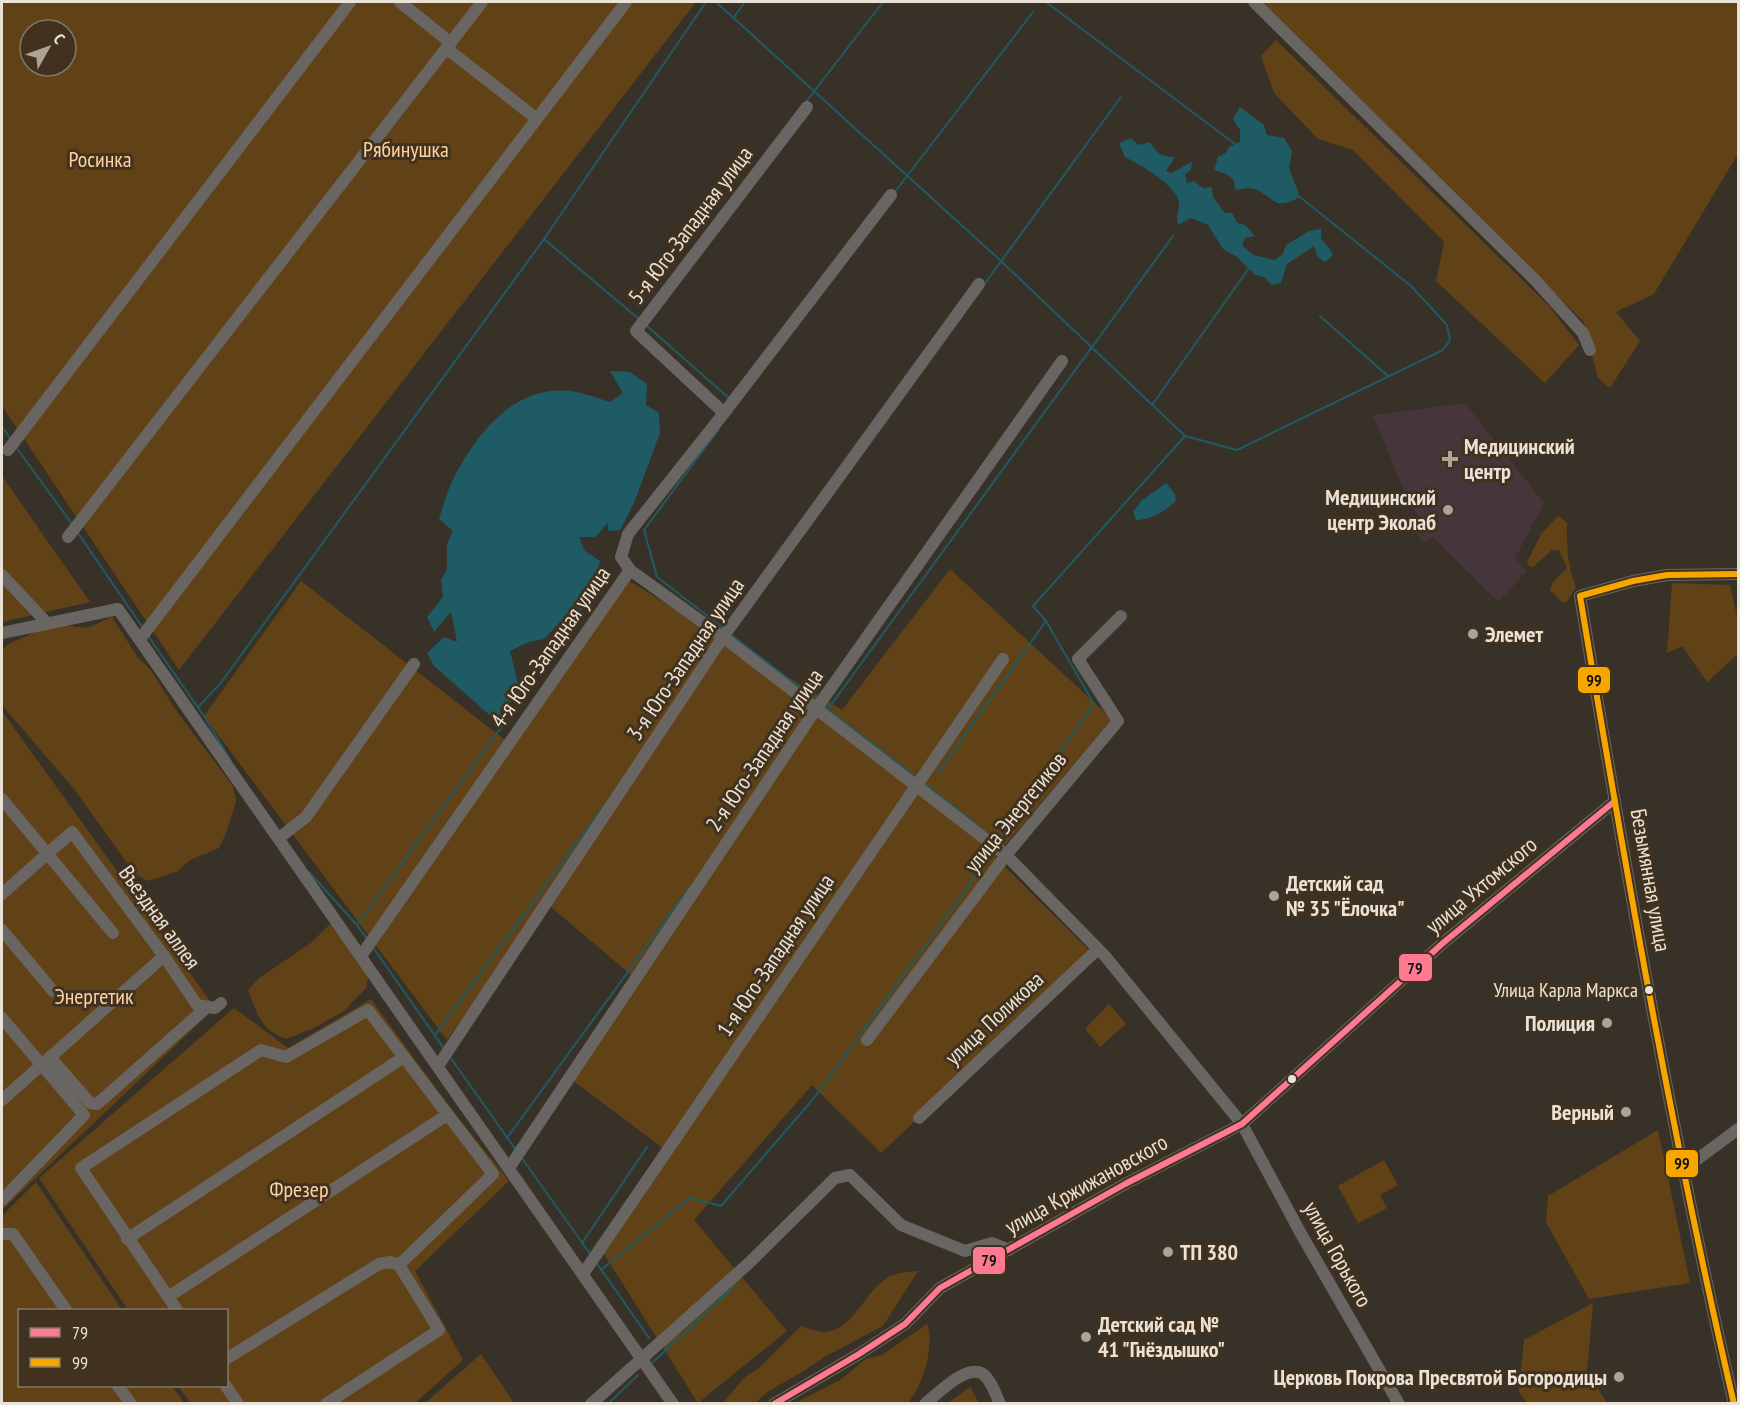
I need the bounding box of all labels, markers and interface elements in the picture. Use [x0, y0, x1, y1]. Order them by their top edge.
north arrow [18, 18, 78, 78]
text: С [49, 29, 70, 48]
park label: Рябинушка [363, 135, 449, 163]
street label: 5-я Юго-Западная улица [622, 141, 758, 309]
park label: Росинка [68, 145, 132, 173]
place label: Медицинский центр [1464, 432, 1575, 485]
marker: Медицинский центр [1441, 450, 1459, 468]
place label: Медицинский центр Эколаб [1325, 483, 1436, 536]
marker: Медицинский центр Эколаб [1441, 503, 1455, 517]
street label: 4-я Юго-Западная улица [484, 561, 616, 733]
street label: 3-я Юго-Западная улица [620, 572, 750, 746]
place label: Элемет [1485, 620, 1543, 648]
marker: Элемет [1466, 627, 1480, 641]
street label: 2-я Юго-Западная улица [699, 663, 829, 837]
line badge: 99 [1577, 666, 1611, 694]
text: 99 [1586, 670, 1602, 690]
street label: улица Энергетиков [958, 746, 1072, 878]
street label: Безымянная улица [1625, 806, 1677, 954]
street label: улица Ухтомского [1420, 830, 1542, 940]
street label: Въездная аллея [113, 860, 207, 974]
street label: 1-я Юго-Западная улица [710, 868, 840, 1042]
place label: Детский сад № 35 "Ёлочка" [1286, 869, 1405, 922]
marker: Детский сад № 35 "Ёлочка" [1267, 889, 1281, 903]
line badge: 79 [1398, 953, 1433, 982]
text: 79 [1407, 958, 1423, 978]
street label: улица Поликова [939, 965, 1049, 1071]
place label: Улица Карла Маркса [1493, 977, 1638, 1003]
park label: Энергетик [55, 982, 134, 1010]
marker: Улица Карла Маркса [1643, 984, 1655, 996]
place label: Полиция [1525, 1009, 1595, 1037]
marker: Полиция [1600, 1016, 1614, 1030]
unlabelled marker [1286, 1073, 1298, 1085]
place label: Верный [1551, 1098, 1614, 1126]
marker: Верный [1619, 1105, 1633, 1119]
street label: улица Кржижановского [1000, 1128, 1172, 1240]
line badge: 99 [1665, 1149, 1699, 1178]
text: 99 [1674, 1153, 1690, 1173]
park label: Фрезер [270, 1175, 328, 1203]
street label: улица Горького [1297, 1196, 1379, 1312]
place label: ТП 380 [1180, 1238, 1238, 1266]
marker: ТП 380 [1161, 1245, 1175, 1259]
line badge: 79 [972, 1246, 1006, 1275]
text: 79 [981, 1250, 997, 1270]
legend [18, 1309, 228, 1387]
place label: Детский сад № 41 "Гнёздышко" [1098, 1310, 1225, 1363]
text: 79 [72, 1321, 88, 1344]
marker: Детский сад № 41 "Гнёздышко" [1079, 1330, 1093, 1344]
text: 99 [72, 1351, 88, 1374]
place label: Церковь Покрова Пресвятой Богородицы [1274, 1363, 1607, 1391]
marker: Церковь Покрова Пресвятой Богородицы [1612, 1370, 1626, 1384]

